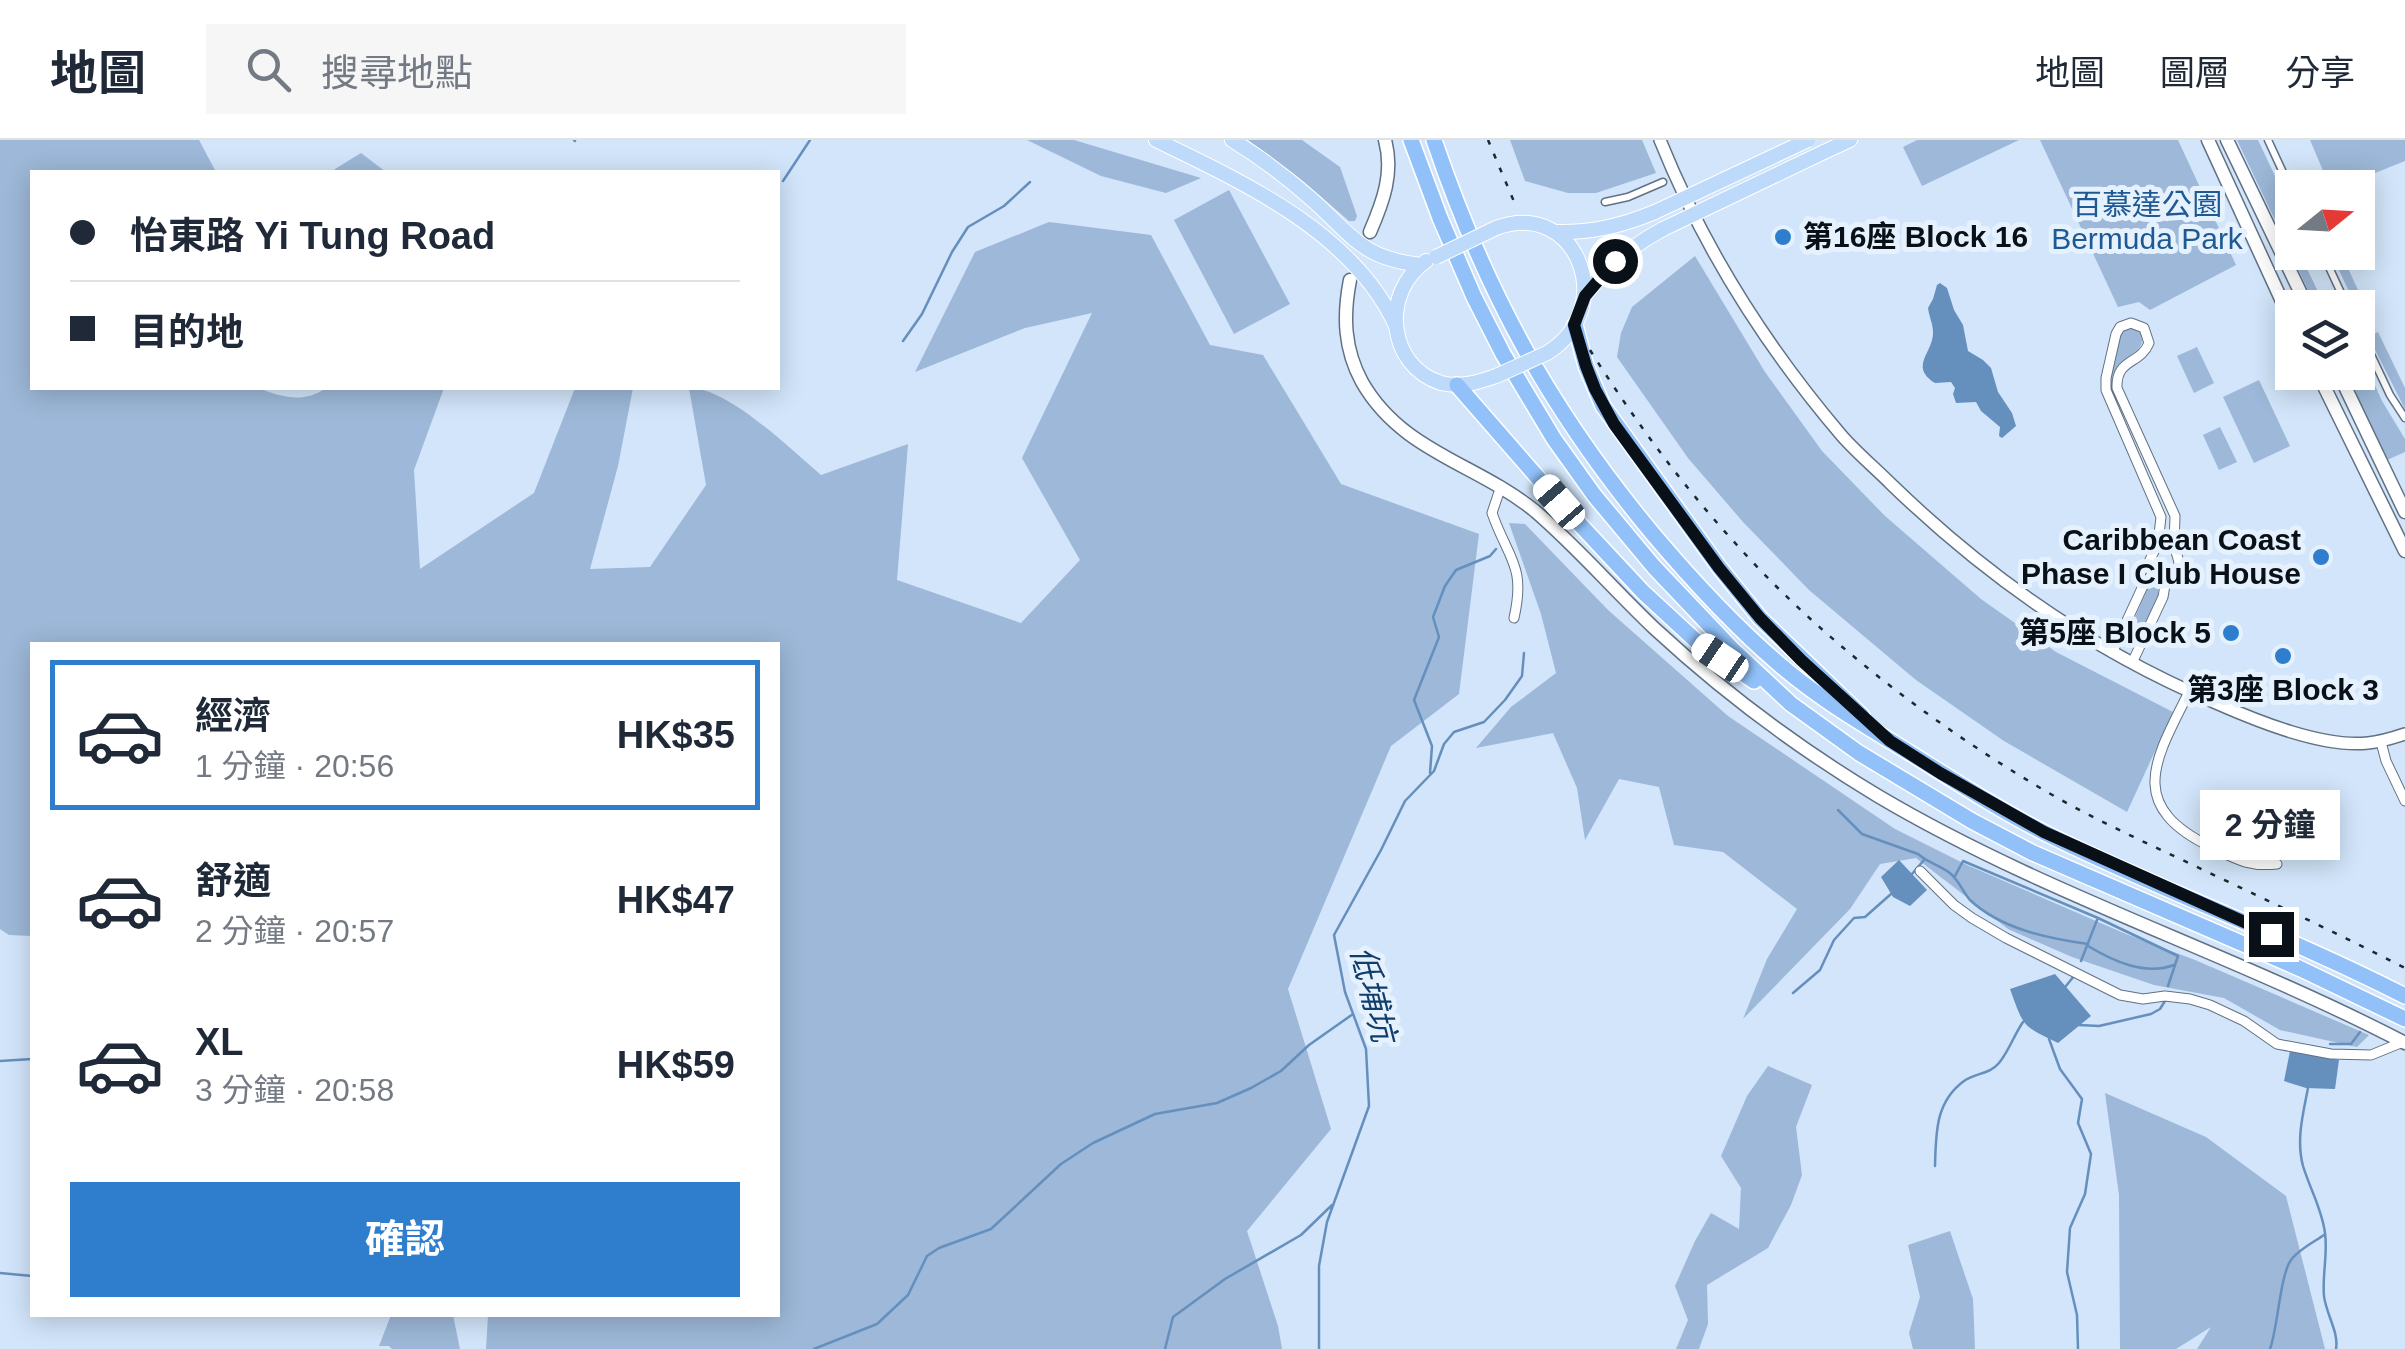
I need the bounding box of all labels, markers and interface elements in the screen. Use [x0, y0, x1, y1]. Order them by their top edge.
search box [206, 24, 906, 114]
icon: search [241, 42, 296, 97]
text: 地圖 [50, 47, 146, 100]
text: 搜尋地點 [321, 52, 473, 94]
text: 地圖 [2035, 53, 2105, 92]
text: 圖層 [2160, 53, 2230, 92]
text: 分享 [2285, 53, 2355, 92]
north arrow [2275, 170, 2375, 270]
map controls [2275, 170, 2375, 390]
park label: 百慕達公園 Bermuda Park [2051, 188, 2244, 255]
text: 怡東路 Yi Tung Road [130, 215, 495, 257]
place label: 第16座 Block 16 [1803, 220, 2028, 253]
marker: 第16座 Block 16 [1772, 226, 1794, 248]
route start [1593, 239, 1638, 284]
button: layers [2275, 290, 2375, 390]
text: 目的地 [130, 311, 244, 353]
car [1528, 470, 1590, 534]
place label: Caribbean Coast Phase I Club House [2021, 523, 2301, 590]
marker: Caribbean Coast Phase I Club House [2310, 546, 2332, 568]
place label: 第5座 Block 5 [2019, 616, 2211, 649]
marker: 第5座 Block 5 [2220, 622, 2242, 644]
car [1687, 629, 1753, 687]
marker: 第3座 Block 3 [2272, 645, 2294, 667]
place label: 第3座 Block 3 [2187, 673, 2379, 706]
icon: car [75, 690, 165, 780]
text: 經濟 [195, 695, 271, 737]
text: HK$35 [617, 714, 735, 756]
text: 1 分鐘 · 20:56 [195, 748, 394, 784]
callout: 2 分鐘 [2201, 789, 2341, 859]
text: 2 分鐘 [2225, 807, 2315, 843]
icon: car [75, 855, 165, 945]
text: 舒適 [195, 860, 271, 902]
text: HK$47 [617, 879, 735, 921]
route end [2249, 912, 2294, 957]
text: 2 分鐘 · 20:57 [195, 913, 394, 949]
water label: 低埔坑 [1344, 943, 1403, 1049]
icon: car [75, 1020, 165, 1110]
text: XL [195, 1021, 244, 1063]
text: HK$59 [617, 1044, 735, 1086]
text: 3 分鐘 · 20:58 [195, 1072, 394, 1108]
button: 確認 [70, 1182, 740, 1297]

